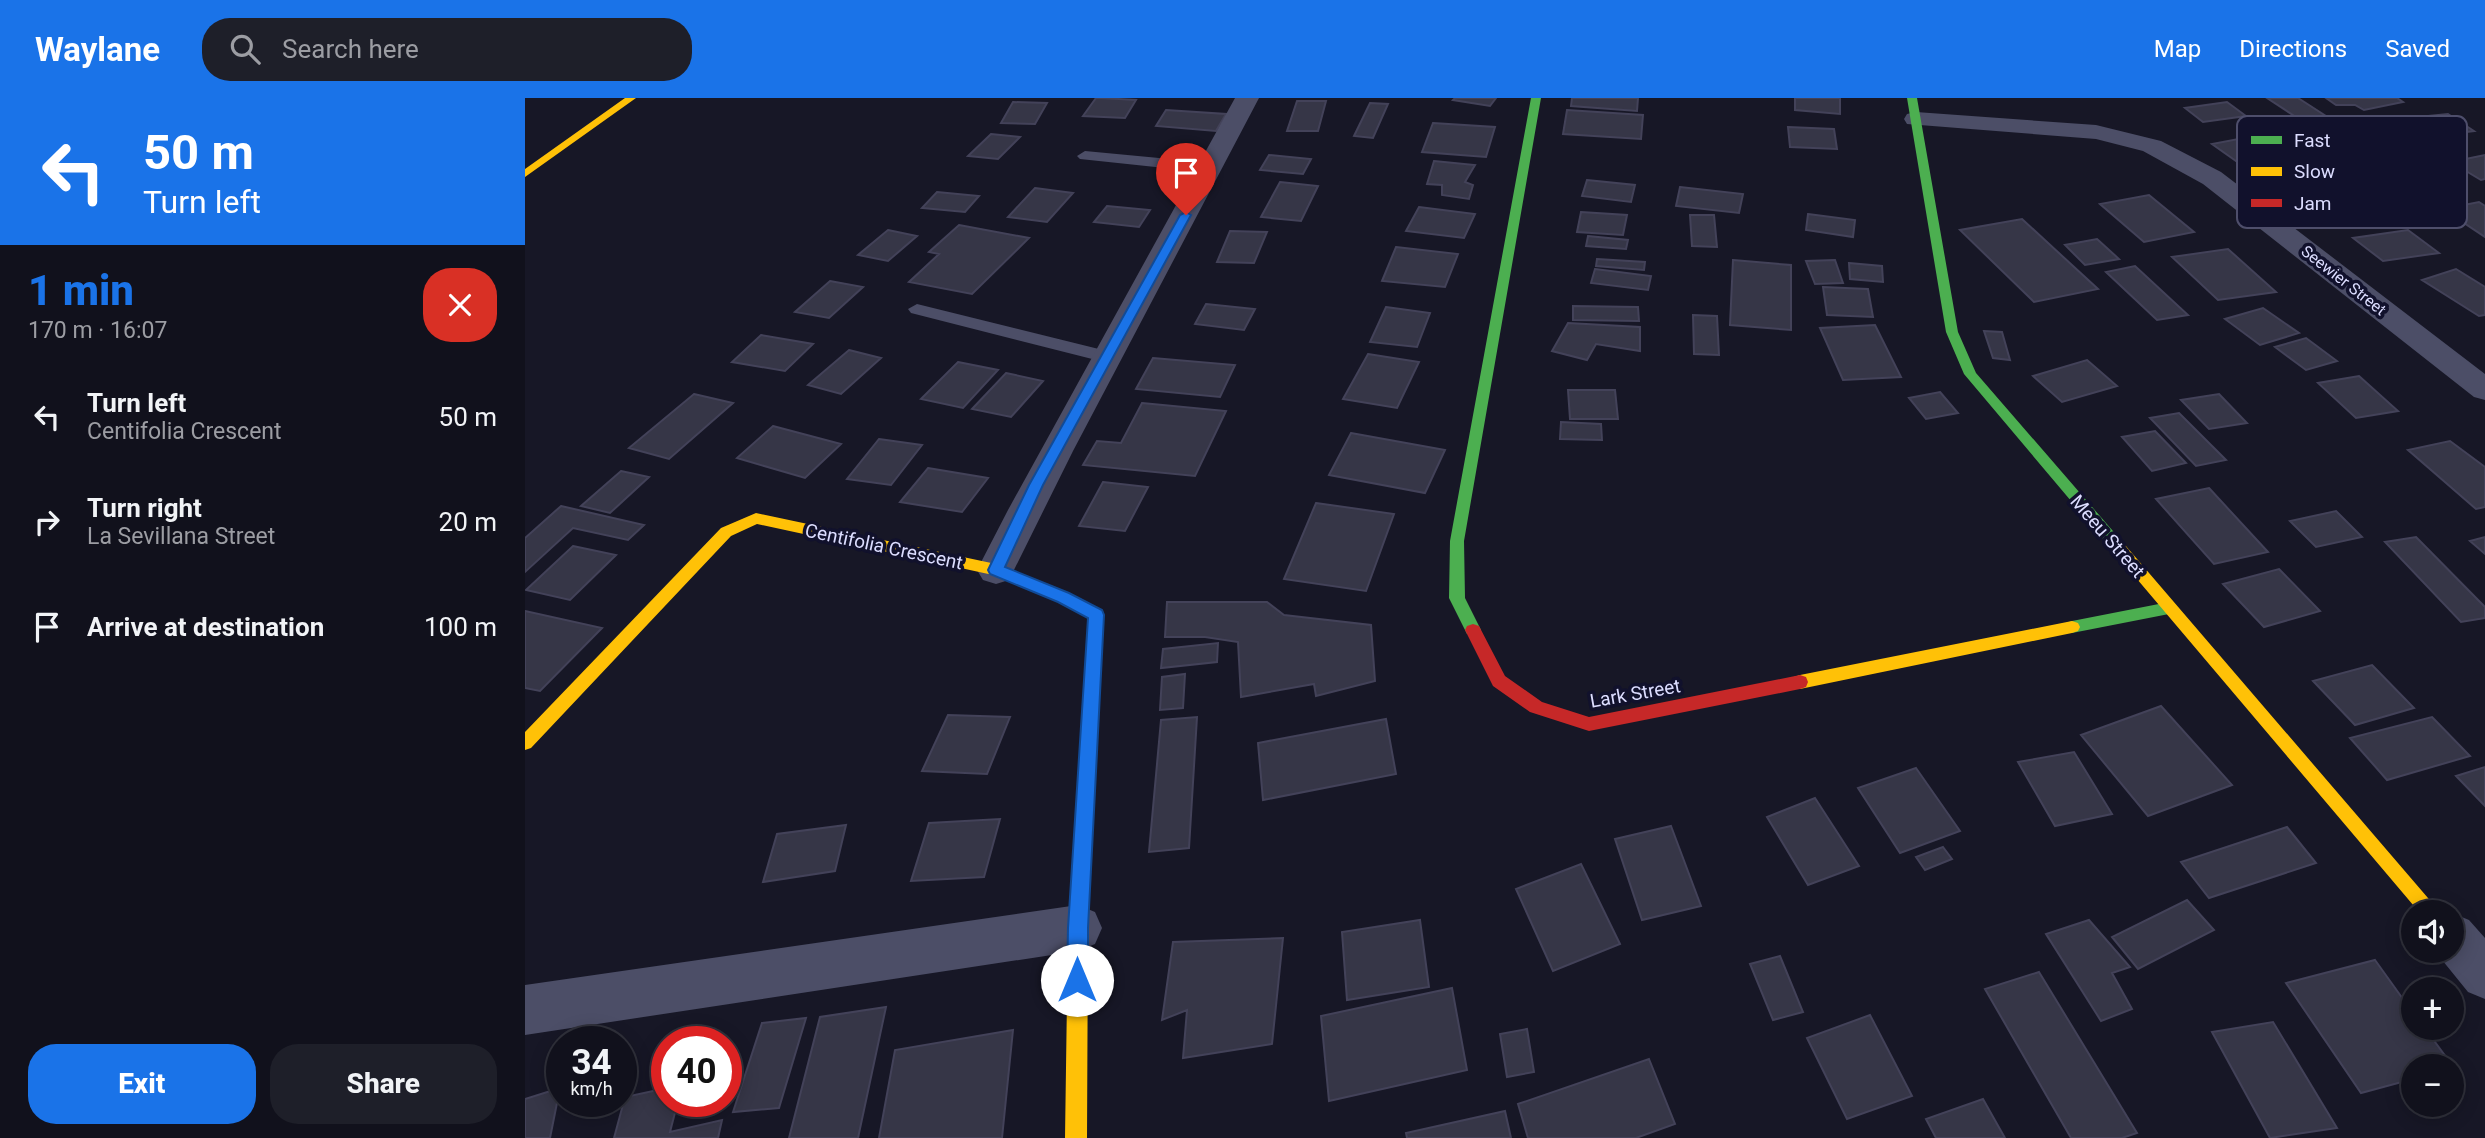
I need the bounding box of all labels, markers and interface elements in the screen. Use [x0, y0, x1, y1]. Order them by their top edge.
search box [202, 18, 692, 81]
text: Waylane [35, 30, 160, 69]
icon: search [226, 30, 264, 68]
text: Search here [282, 34, 419, 64]
text: Map [2154, 35, 2201, 63]
text: Directions [2239, 35, 2347, 63]
text: Saved [2385, 35, 2450, 63]
legend [2237, 116, 2467, 228]
text: 50 m [143, 124, 254, 181]
icon: left [28, 126, 119, 217]
text: Fast [2294, 129, 2331, 152]
pin [1156, 143, 1216, 215]
icon: arrive [1167, 154, 1205, 192]
text: Slow [2294, 160, 2335, 183]
text: Turn left [143, 183, 261, 221]
text: Jam [2294, 192, 2331, 215]
street label: Seewier Street [2297, 241, 2390, 319]
text: 1 min [28, 266, 134, 315]
button: close [423, 268, 497, 342]
text: 170 m · 16:07 [28, 317, 167, 344]
text: Turn left [87, 388, 186, 418]
icon: left [28, 398, 66, 436]
text: 50 m [439, 402, 497, 432]
text: Centifolia Crescent [87, 418, 282, 445]
street label: Meeu Street [2065, 490, 2150, 582]
text: Turn right [87, 493, 202, 523]
icon: right [28, 503, 66, 541]
text: 20 m [439, 507, 497, 537]
street label: Centifolia Crescent [803, 519, 965, 574]
text: La Sevillana Street [87, 523, 275, 550]
icon: arrive [28, 608, 66, 646]
text: Arrive at destination [87, 612, 324, 642]
text: 100 m [424, 612, 497, 642]
street label: Lark Street [1588, 674, 1682, 713]
map controls [2401, 900, 2464, 1117]
button: sound [2401, 900, 2464, 963]
position arrow [1040, 943, 1114, 1017]
button: + [2401, 977, 2464, 1040]
speed limit sign: 40 [651, 1026, 742, 1117]
text: 34 [571, 1042, 612, 1083]
button: Exit [28, 1044, 256, 1124]
button: Share [270, 1044, 497, 1124]
button: − [2401, 1054, 2464, 1117]
text: km/h [570, 1078, 613, 1099]

